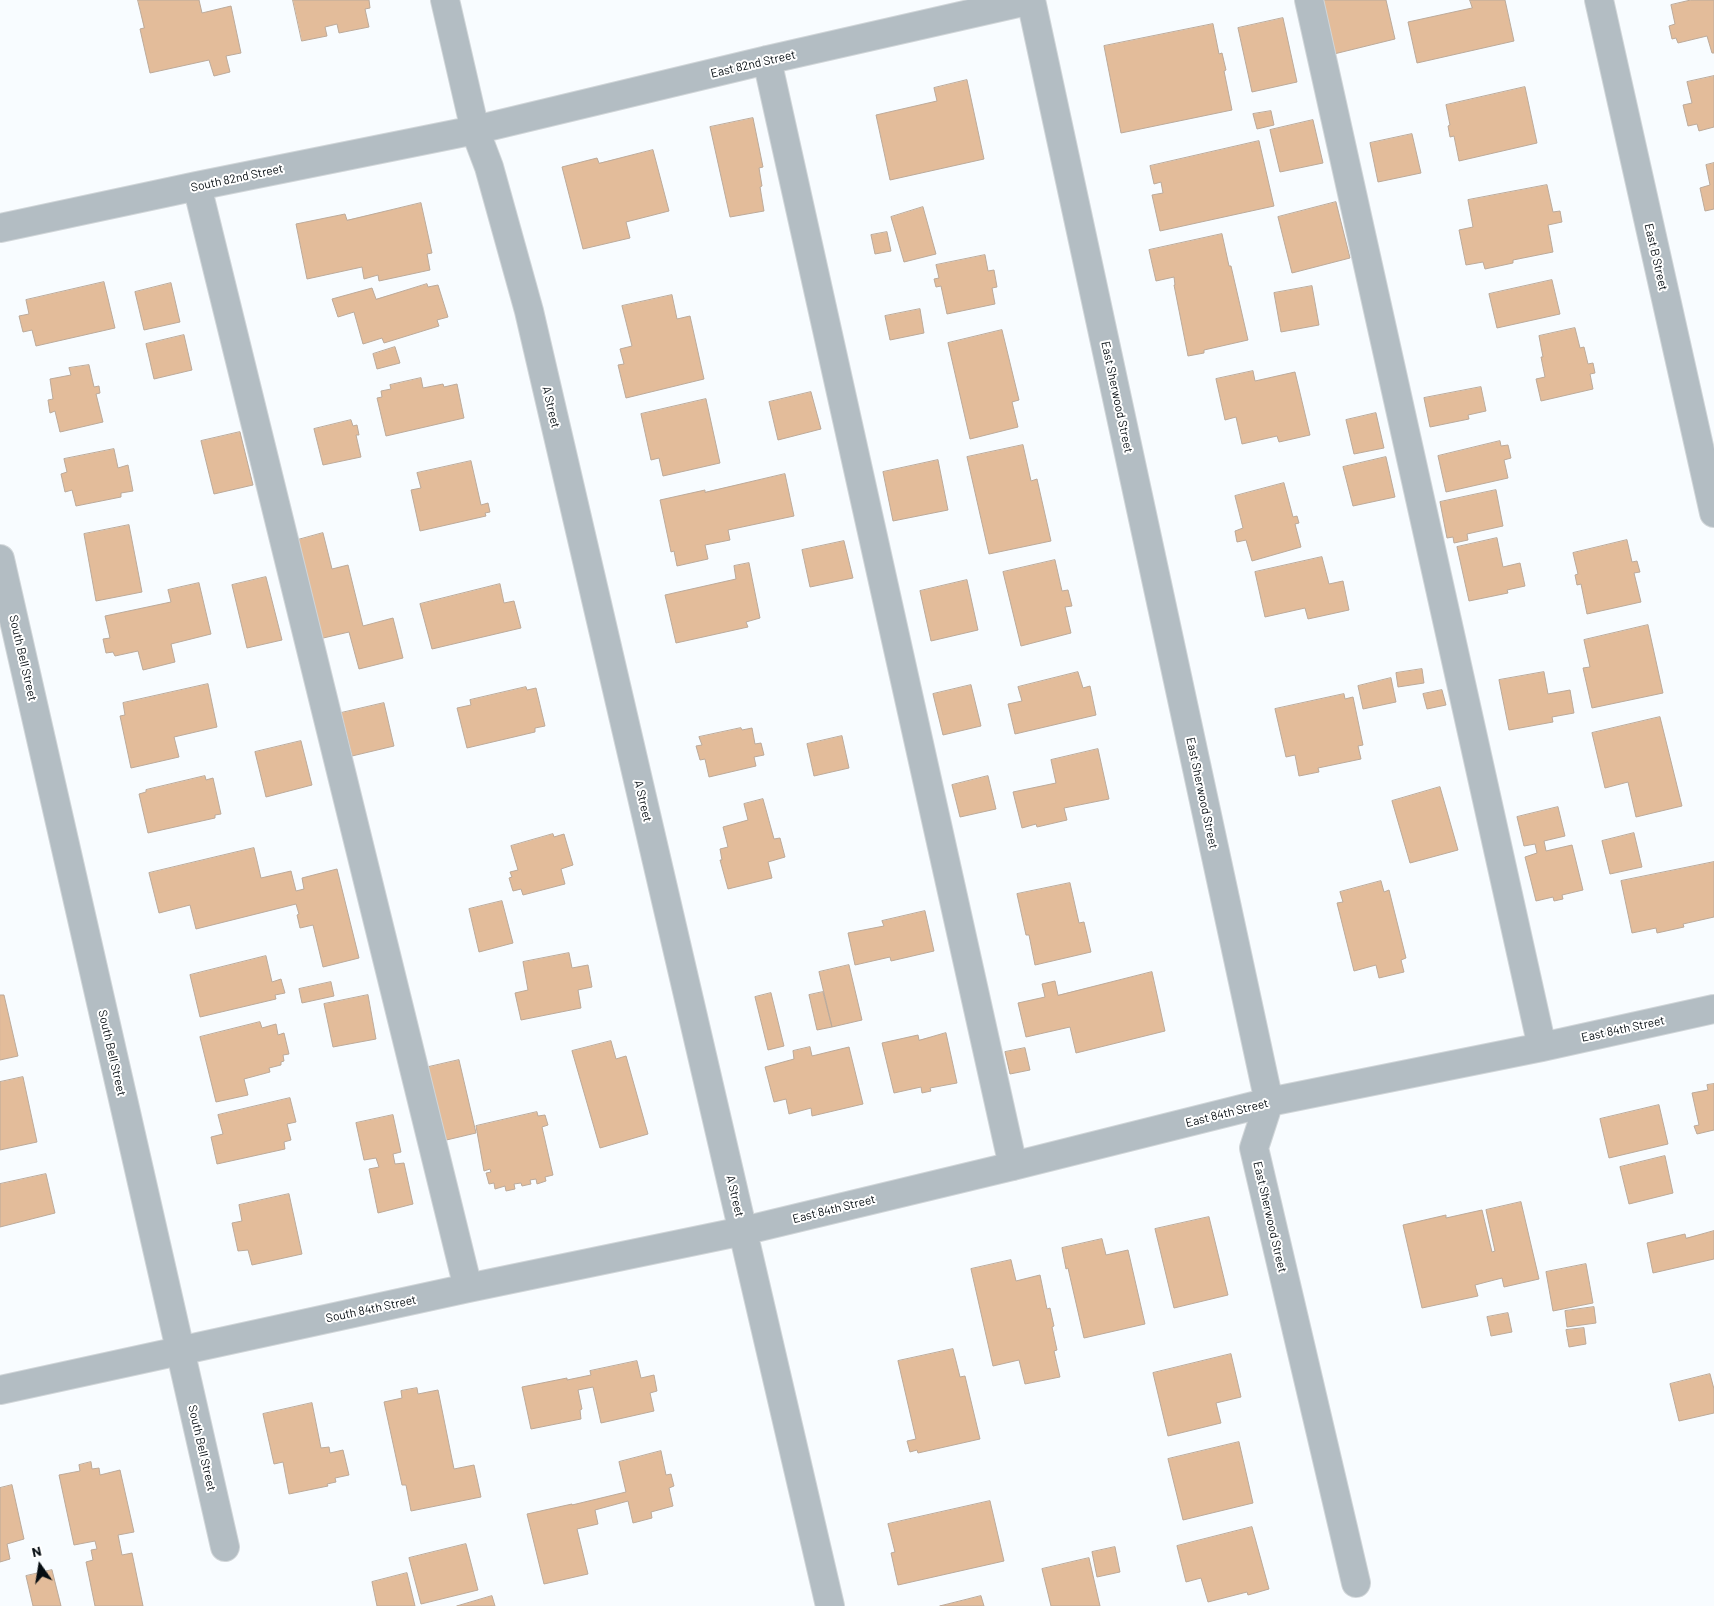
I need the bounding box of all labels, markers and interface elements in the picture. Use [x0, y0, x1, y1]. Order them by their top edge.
street label: East 82nd Street [709, 47, 797, 81]
street label: South 82nd Street [190, 161, 284, 195]
street label: East B Street [1641, 222, 1671, 292]
street label: East Sherwood Street [1098, 340, 1136, 454]
street label: A Street [539, 385, 563, 429]
street label: South Bell Street [6, 614, 40, 702]
street label: East Sherwood Street [1183, 736, 1221, 850]
street label: A Street [631, 779, 655, 823]
street label: South Bell Street [95, 1009, 129, 1097]
street label: East 84th Street [1580, 1013, 1666, 1045]
street label: East 84th Street [1184, 1096, 1270, 1130]
street label: East Sherwood Street [1250, 1160, 1290, 1274]
street label: A Street [723, 1174, 747, 1218]
street label: East 84th Street [791, 1192, 877, 1226]
street label: South 84th Street [324, 1292, 418, 1326]
street label: South Bell Street [185, 1404, 219, 1492]
north arrow [15, 1541, 65, 1591]
text: N [30, 1542, 43, 1560]

